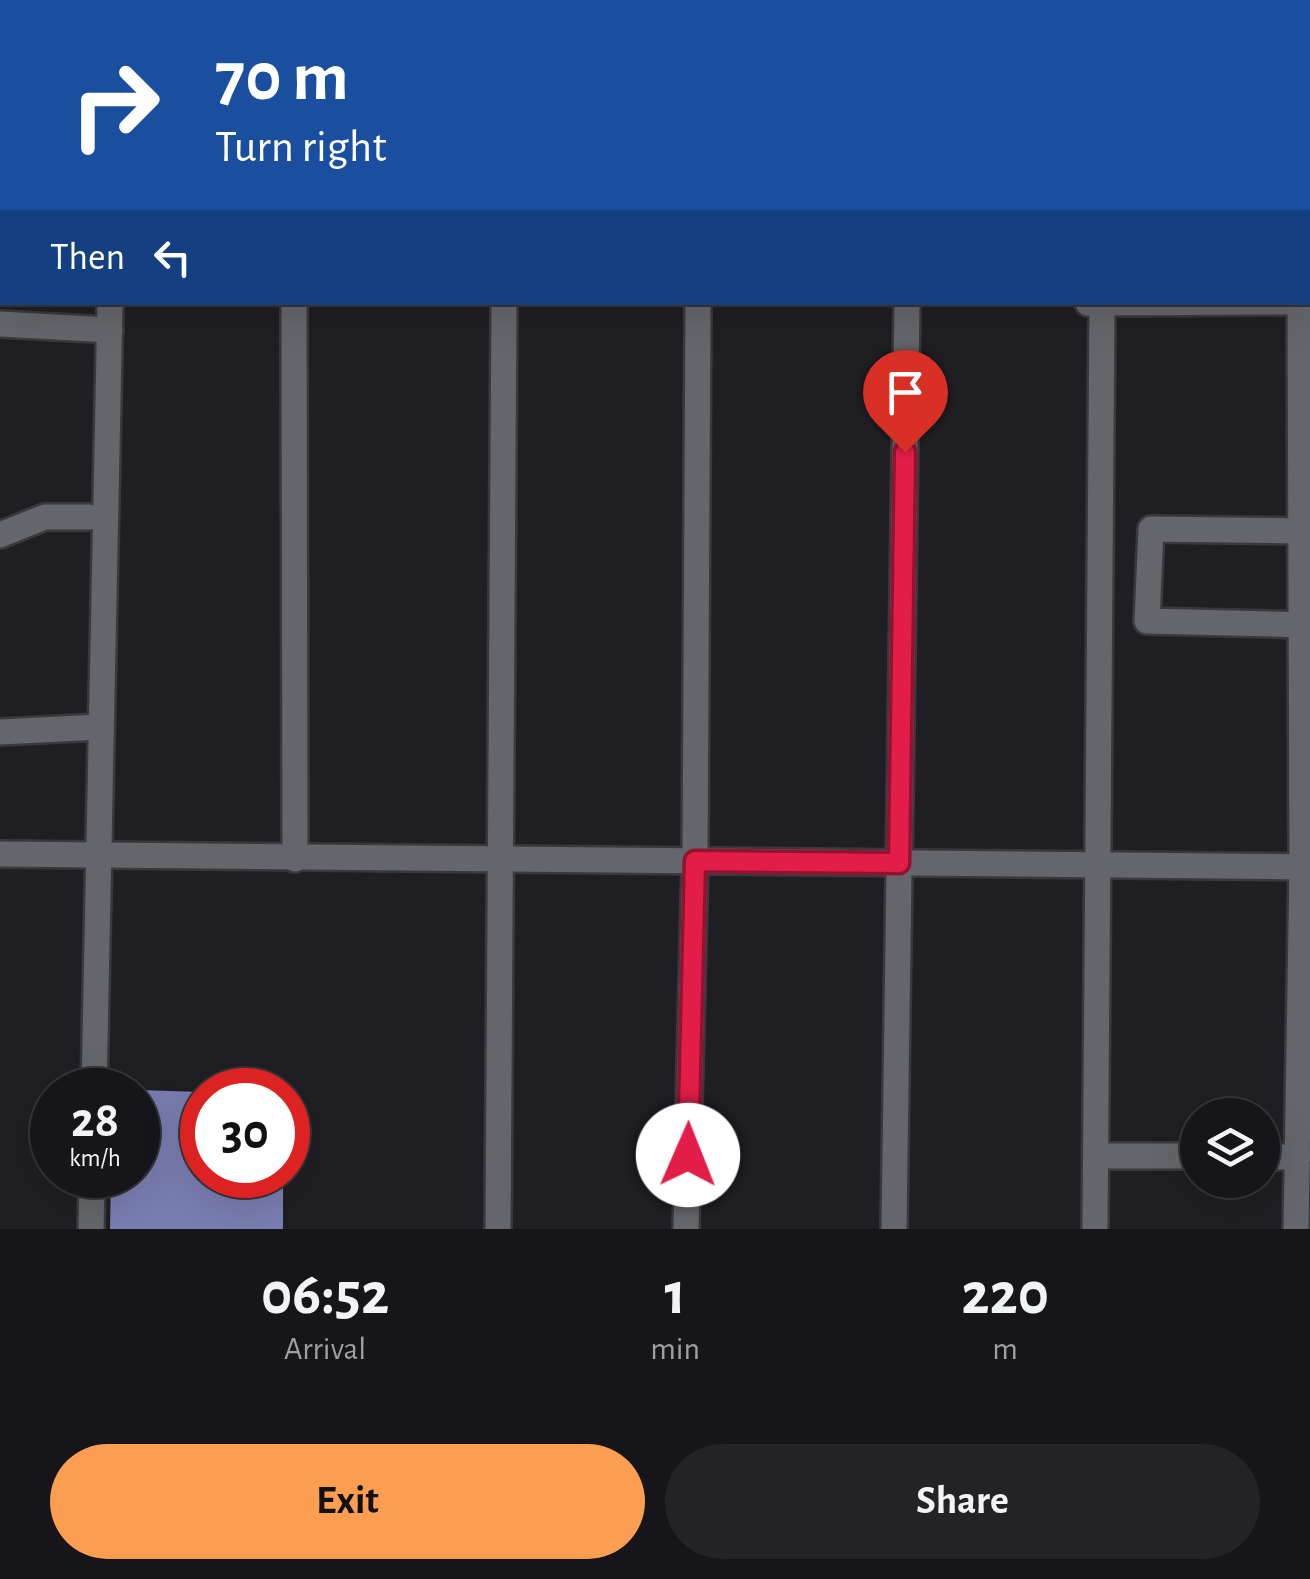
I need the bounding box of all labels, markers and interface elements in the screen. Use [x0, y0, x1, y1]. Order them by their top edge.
icon: right [50, 40, 180, 170]
text: 70 m [215, 43, 349, 113]
text: Turn right [215, 125, 387, 170]
icon: left [145, 230, 200, 285]
text: Then [50, 239, 125, 277]
pin [863, 350, 948, 453]
icon: arrive [878, 365, 933, 420]
speed limit sign: 30 [180, 1068, 310, 1198]
text: 28 [71, 1096, 119, 1146]
map controls [1180, 1098, 1280, 1198]
button: layers [1180, 1098, 1280, 1198]
position arrow [636, 1103, 740, 1207]
text: km/h [69, 1146, 121, 1171]
text: 06:52 [261, 1265, 389, 1325]
text: 1 [664, 1265, 686, 1325]
text: 220 [961, 1265, 1049, 1325]
text: Arrival [284, 1333, 366, 1365]
text: min [650, 1333, 700, 1365]
text: m [992, 1333, 1018, 1365]
button: Exit [50, 1444, 645, 1559]
button: Share [665, 1444, 1260, 1559]

